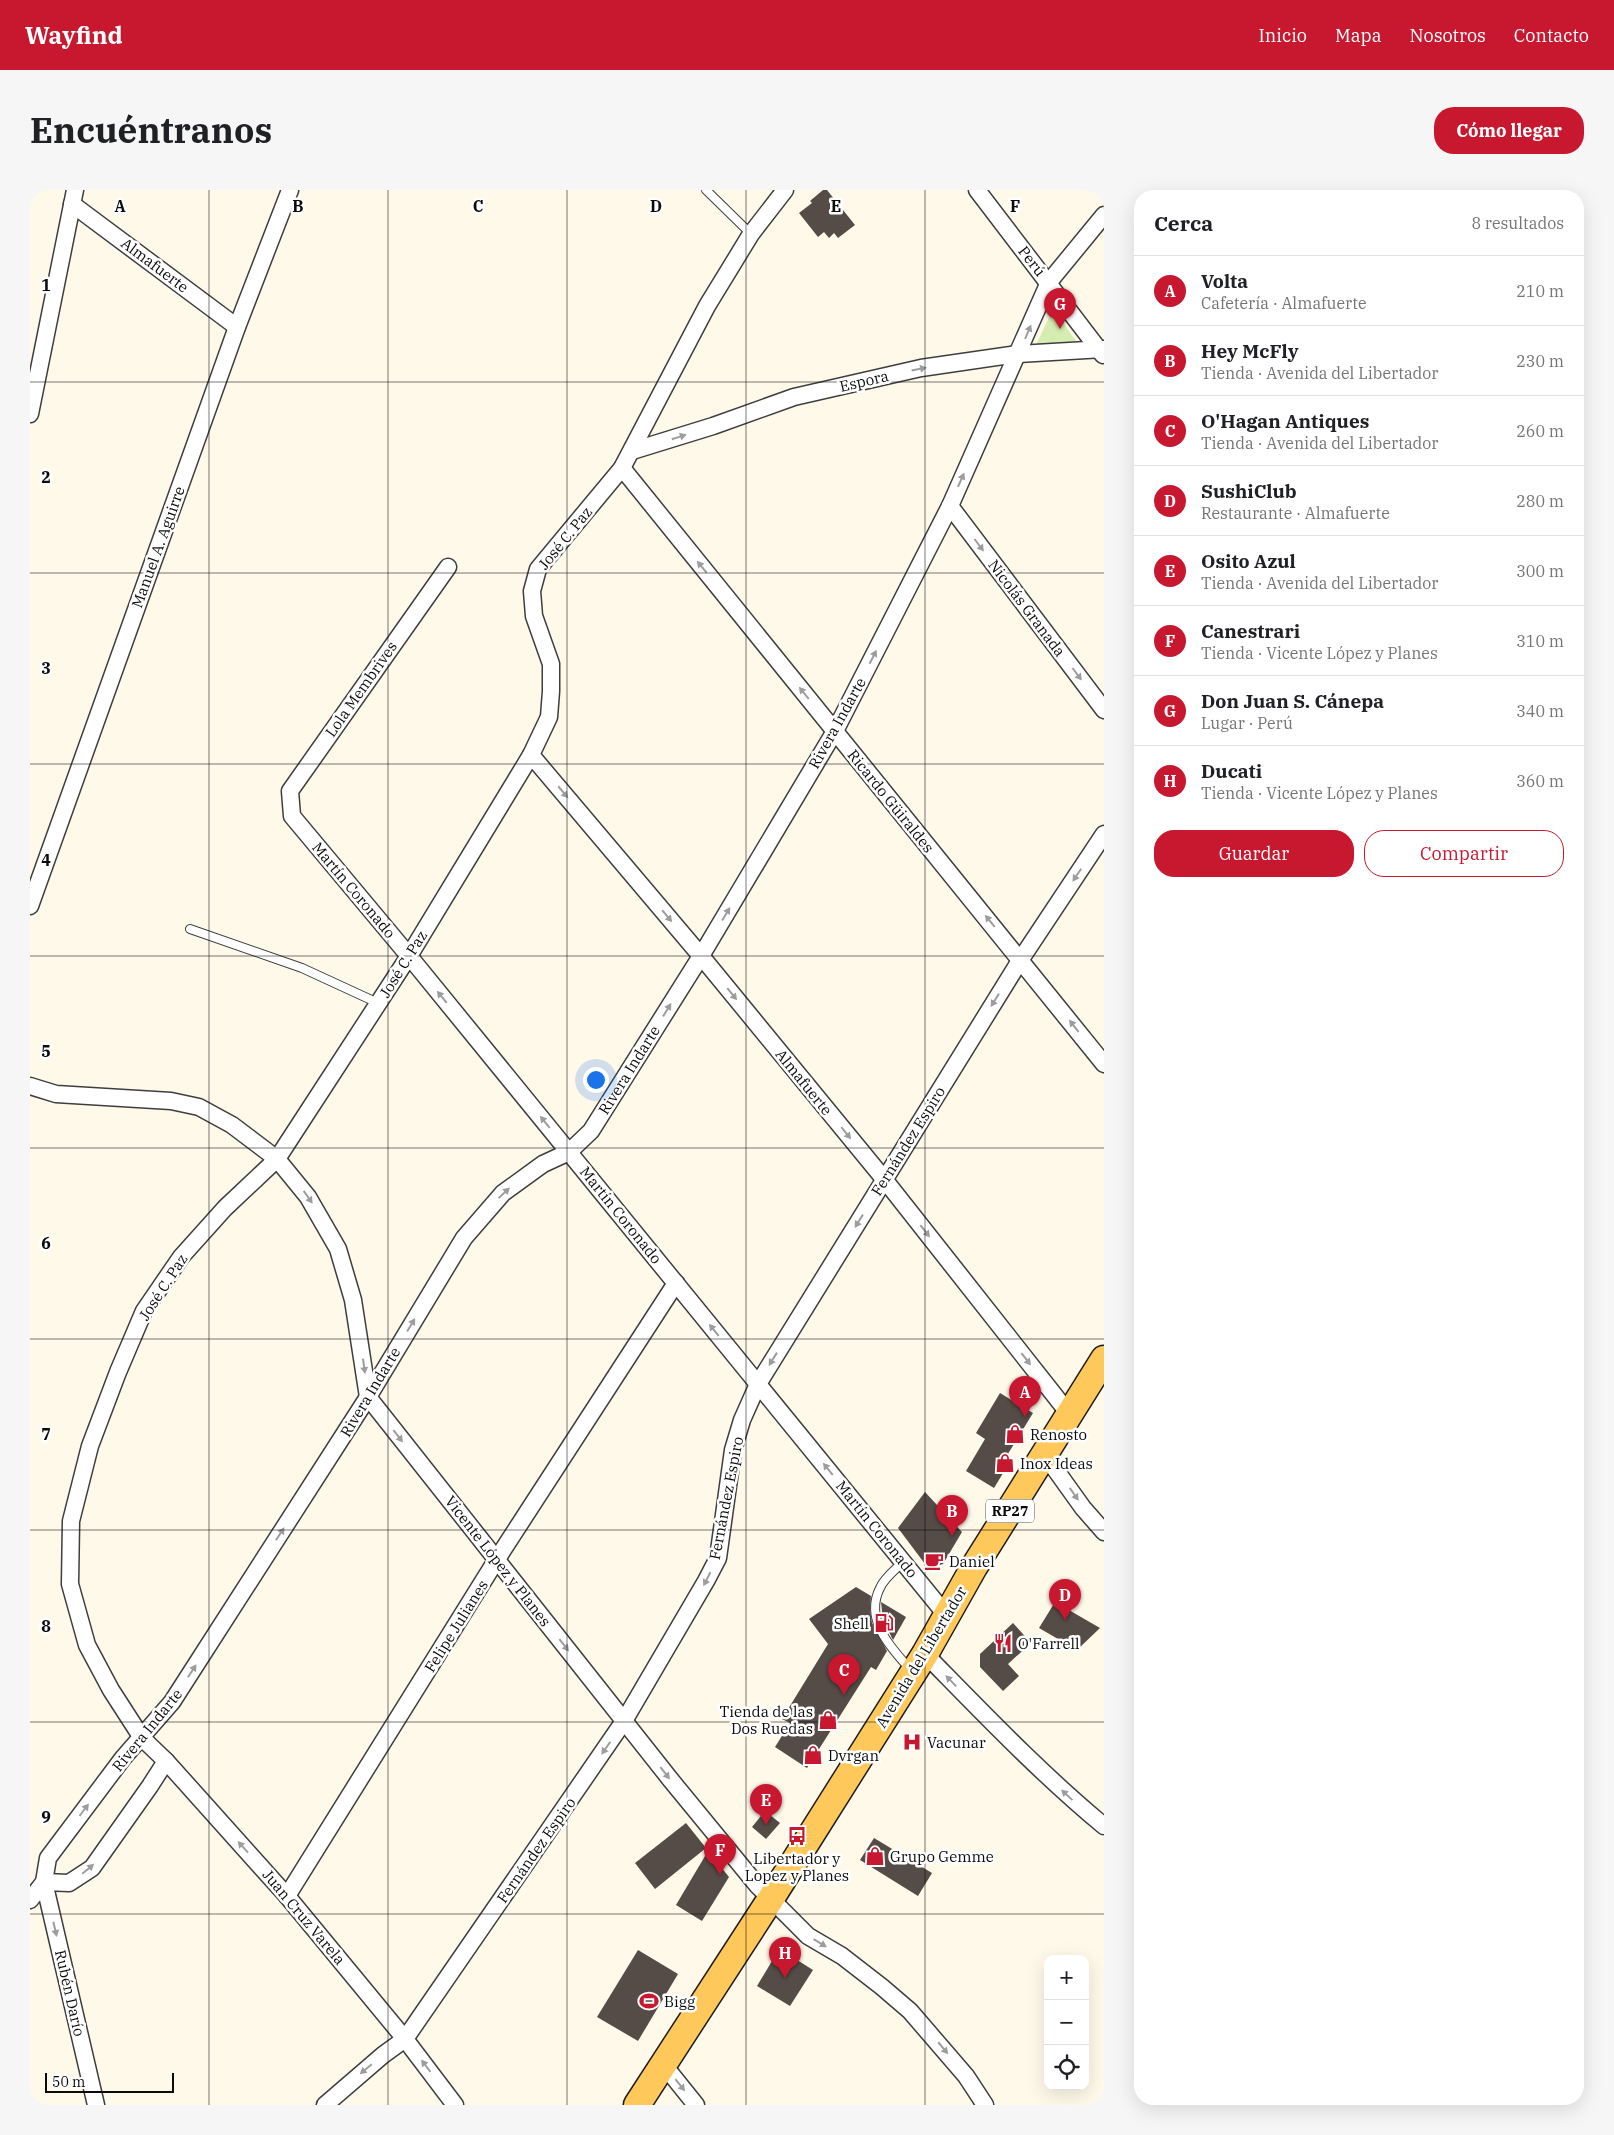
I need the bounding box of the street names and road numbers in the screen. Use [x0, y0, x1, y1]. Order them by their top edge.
street label: Almafuerte [117, 233, 193, 297]
street label: Perú [1014, 242, 1050, 280]
street label: Espora [838, 366, 890, 396]
street label: Manuel A. Aguirre [127, 484, 189, 610]
street label: José C. Paz [534, 503, 596, 573]
street label: Nicolás Granada [984, 556, 1070, 660]
street label: Lola Membrives [321, 637, 401, 741]
street label: Rivera Indarte [804, 674, 870, 772]
street label: Ricardo Güiraldes [844, 746, 938, 856]
street label: Martín Coronado [308, 838, 400, 942]
street label: José C. Paz [375, 927, 431, 1001]
street label: Rivera Indarte [594, 1022, 664, 1118]
street label: Almafuerte [772, 1045, 836, 1119]
street label: Fernández Espiro [867, 1083, 949, 1199]
street label: Martín Coronado [576, 1163, 666, 1267]
street label: José C. Paz [134, 1250, 192, 1324]
street label: Rivera Indarte [336, 1344, 404, 1440]
street label: Fernández Espiro [705, 1435, 747, 1561]
street label: Martín Coronado [832, 1477, 922, 1581]
street label: Vicente López y Planes [441, 1492, 555, 1630]
road number: RP27 [986, 1500, 1034, 1522]
street label: Felipe Julianes [420, 1576, 492, 1676]
street label: Avenida del Libertador [871, 1583, 971, 1731]
street label: Rivera Indarte [108, 1685, 186, 1775]
street label: Fernández Espiro [492, 1793, 580, 1907]
street label: Juan Cruz Varela [259, 1865, 349, 1969]
street label: Rubén Darío [51, 1948, 89, 2038]

